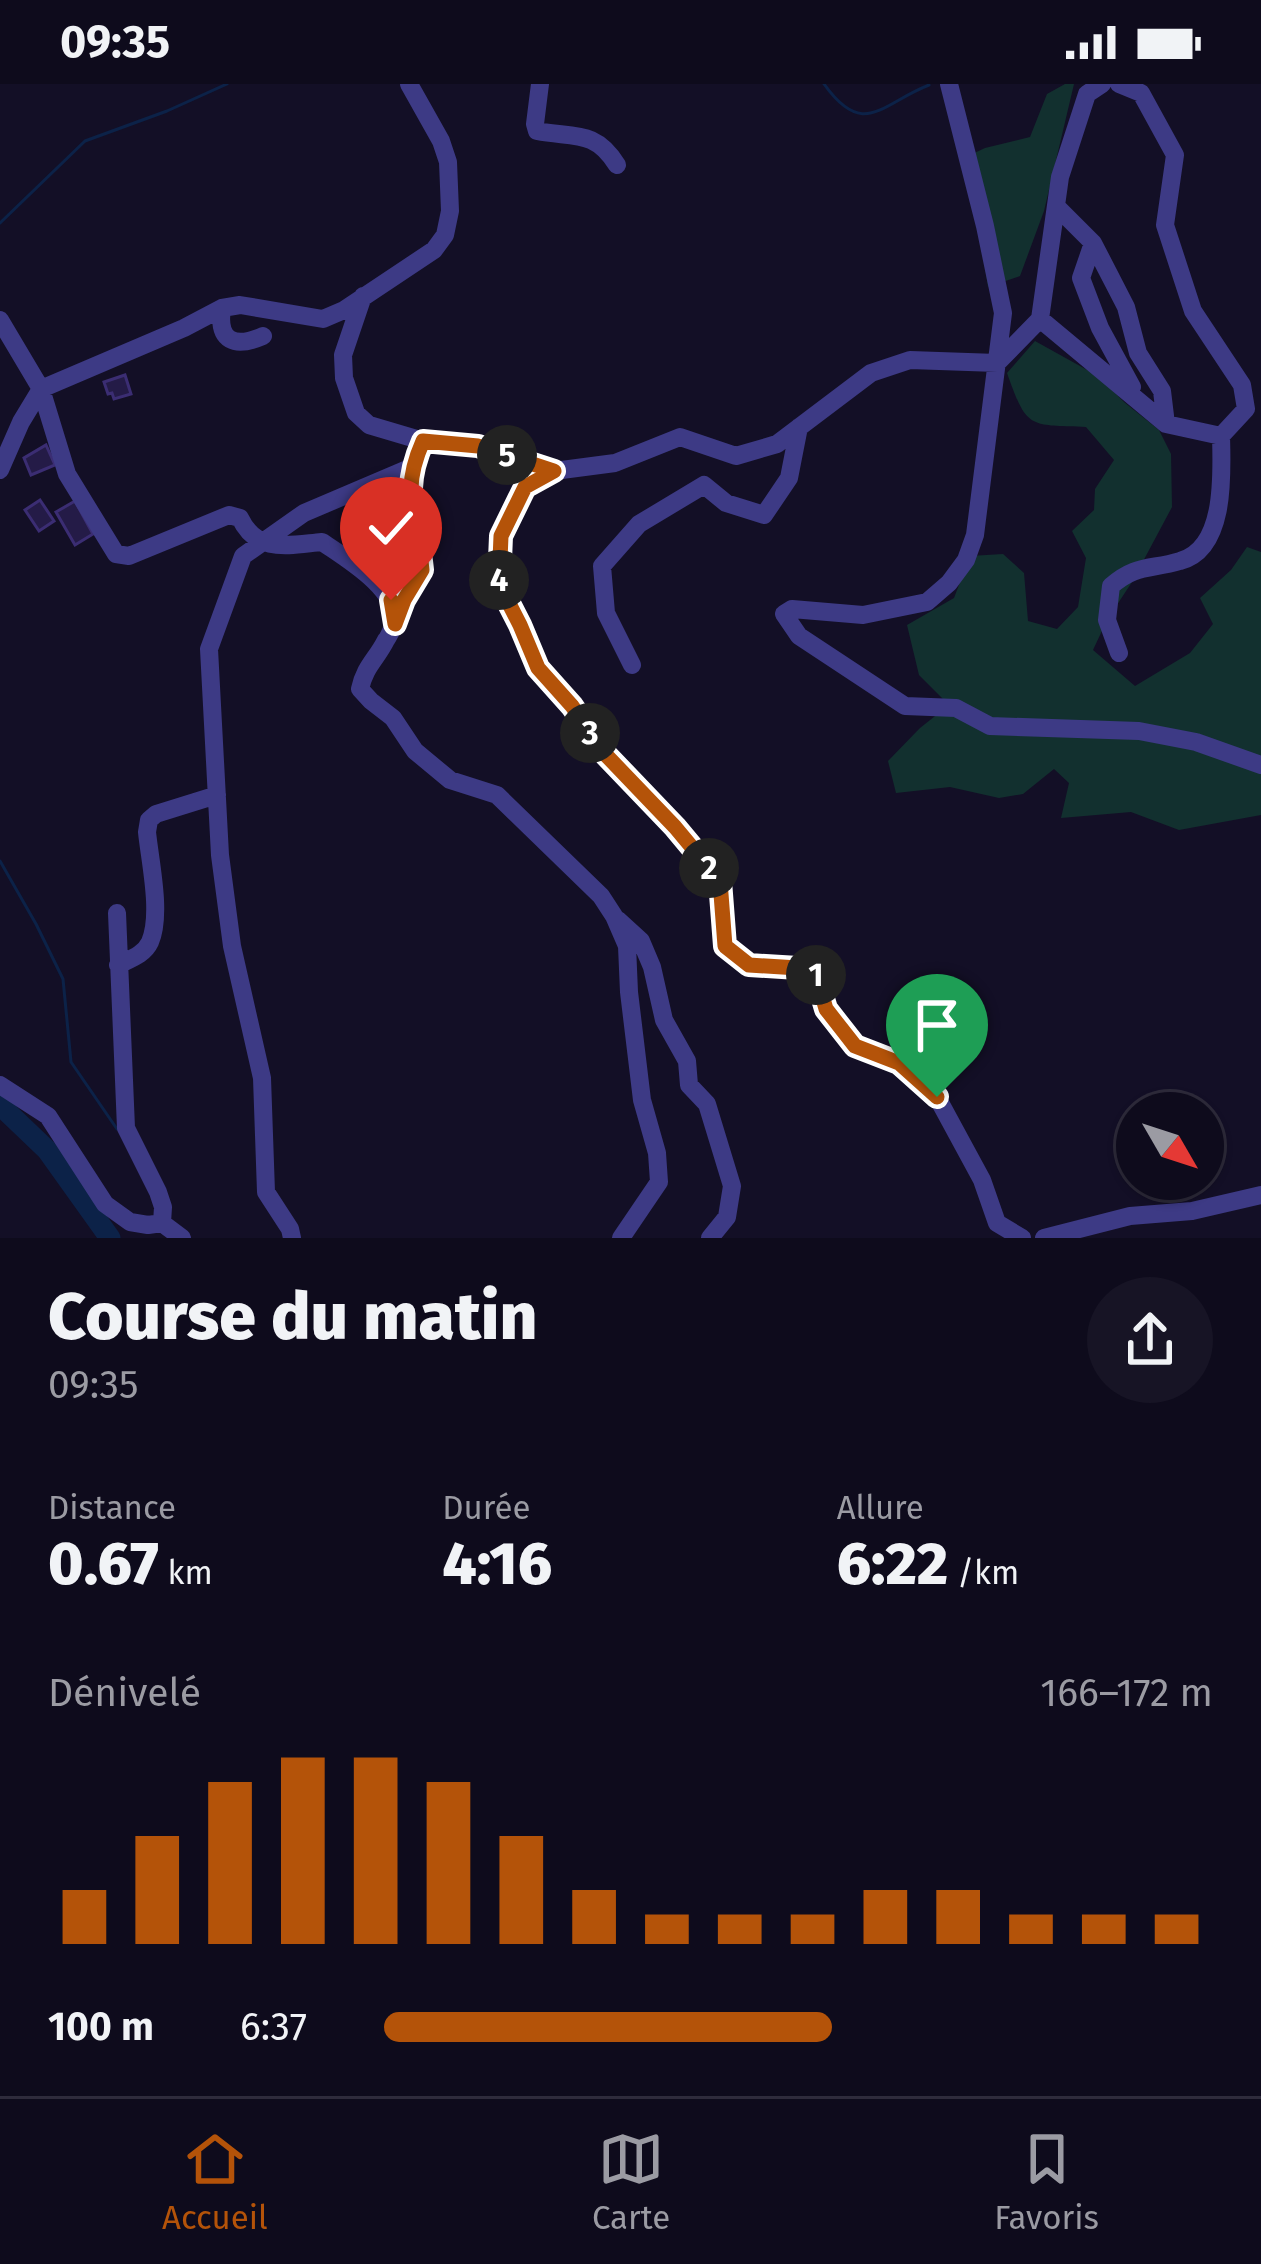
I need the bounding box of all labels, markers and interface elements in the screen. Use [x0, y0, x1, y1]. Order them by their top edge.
text: 09:35 [60, 15, 170, 69]
pin: 5 [477, 425, 537, 485]
text: 5 [498, 435, 516, 475]
pin [340, 477, 442, 600]
icon: check [358, 495, 424, 561]
pin: 4 [469, 550, 529, 610]
text: 4 [490, 560, 508, 600]
pin: 3 [560, 703, 620, 763]
text: 3 [581, 713, 599, 753]
pin: 2 [679, 838, 739, 898]
text: 2 [700, 848, 718, 888]
pin: 1 [786, 945, 846, 1005]
text: 1 [808, 955, 824, 995]
pin [886, 974, 988, 1097]
icon: arrive [904, 992, 970, 1058]
north arrow [1116, 1092, 1224, 1200]
map controls [1116, 1092, 1224, 1200]
text: Course du matin [48, 1277, 537, 1356]
button: share [1087, 1277, 1213, 1403]
text: 09:35 [48, 1362, 139, 1408]
text: Distance [48, 1488, 176, 1528]
text: Durée [442, 1488, 531, 1528]
text: Allure [837, 1488, 924, 1528]
text: 0.67 [48, 1528, 159, 1600]
text: 4:16 [442, 1528, 552, 1600]
text: 6:22 [837, 1528, 948, 1600]
text: km [159, 1553, 213, 1593]
text: /km [948, 1553, 1019, 1593]
text: Dénivelé [48, 1670, 201, 1716]
text: 166–172 m [1040, 1670, 1213, 1716]
text: 100 m [48, 2004, 154, 2050]
text: 6:37 [240, 2004, 307, 2050]
tab: Accueil [162, 2126, 268, 2238]
tab: Carte [592, 2126, 670, 2238]
tab: Favoris [994, 2126, 1099, 2238]

